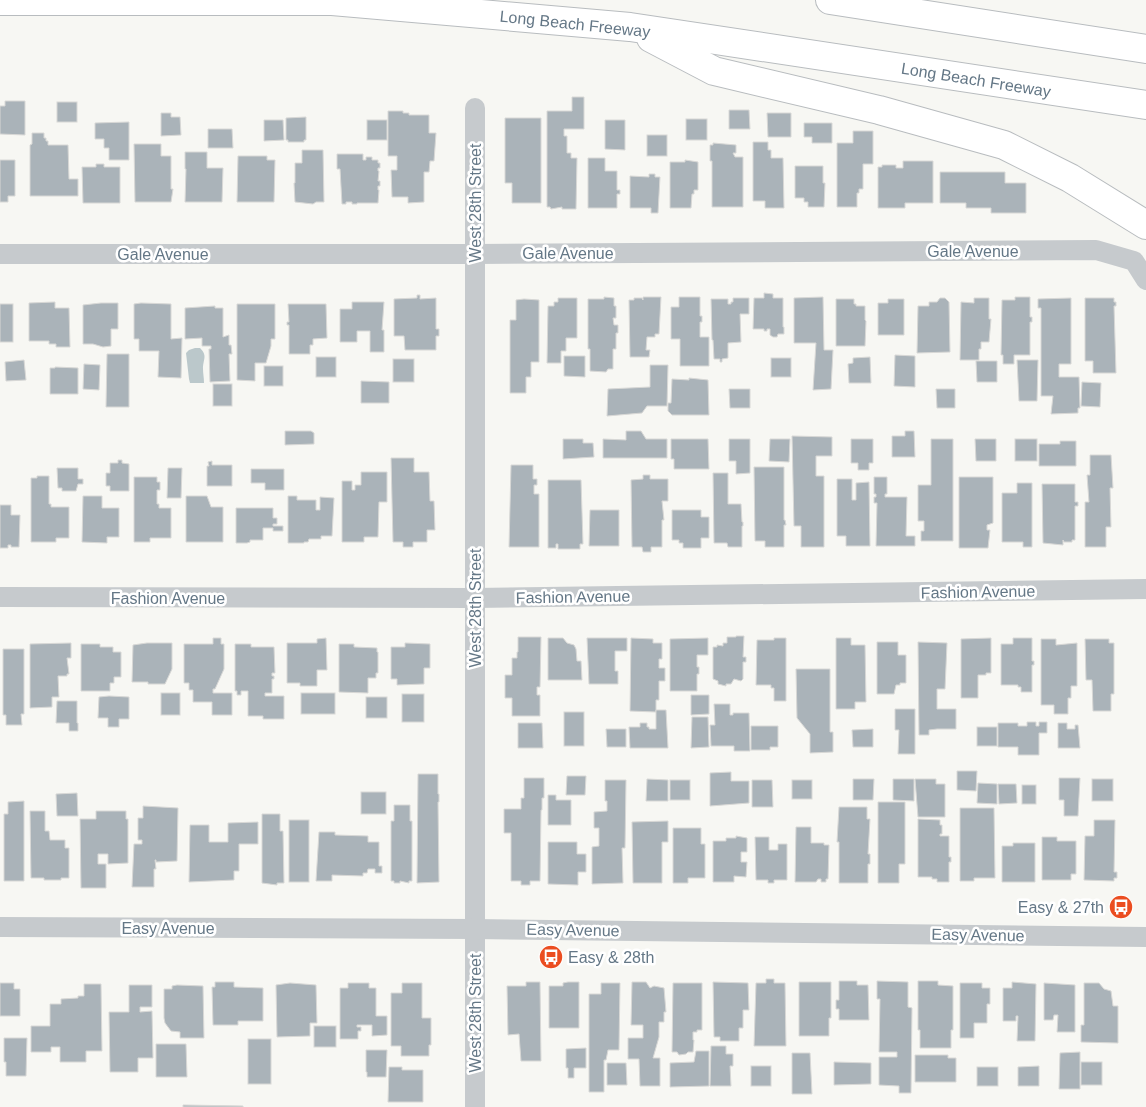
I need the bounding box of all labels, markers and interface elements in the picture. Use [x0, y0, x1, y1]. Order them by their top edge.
street label: Long Beach Freeway [499, 8, 651, 40]
street label: Long Beach Freeway [900, 60, 1052, 100]
street label: West 28th Street [467, 143, 484, 262]
street label: Gale Avenue [927, 243, 1019, 260]
street label: Gale Avenue [522, 245, 614, 262]
street label: Gale Avenue [117, 246, 209, 263]
street label: West 28th Street [467, 548, 484, 667]
street label: Fashion Avenue [921, 583, 1035, 601]
street label: Fashion Avenue [516, 588, 630, 606]
street label: Fashion Avenue [111, 590, 225, 607]
bus stop icon: Easy & 27th [1108, 894, 1134, 920]
place label: Easy & 27th [1018, 899, 1104, 916]
street label: Easy Avenue [121, 920, 215, 937]
street label: Easy Avenue [526, 921, 620, 939]
street label: Easy Avenue [931, 926, 1025, 944]
bus stop icon: Easy & 28th [538, 944, 564, 970]
place label: Easy & 28th [568, 949, 654, 966]
street label: West 28th Street [467, 953, 484, 1072]

